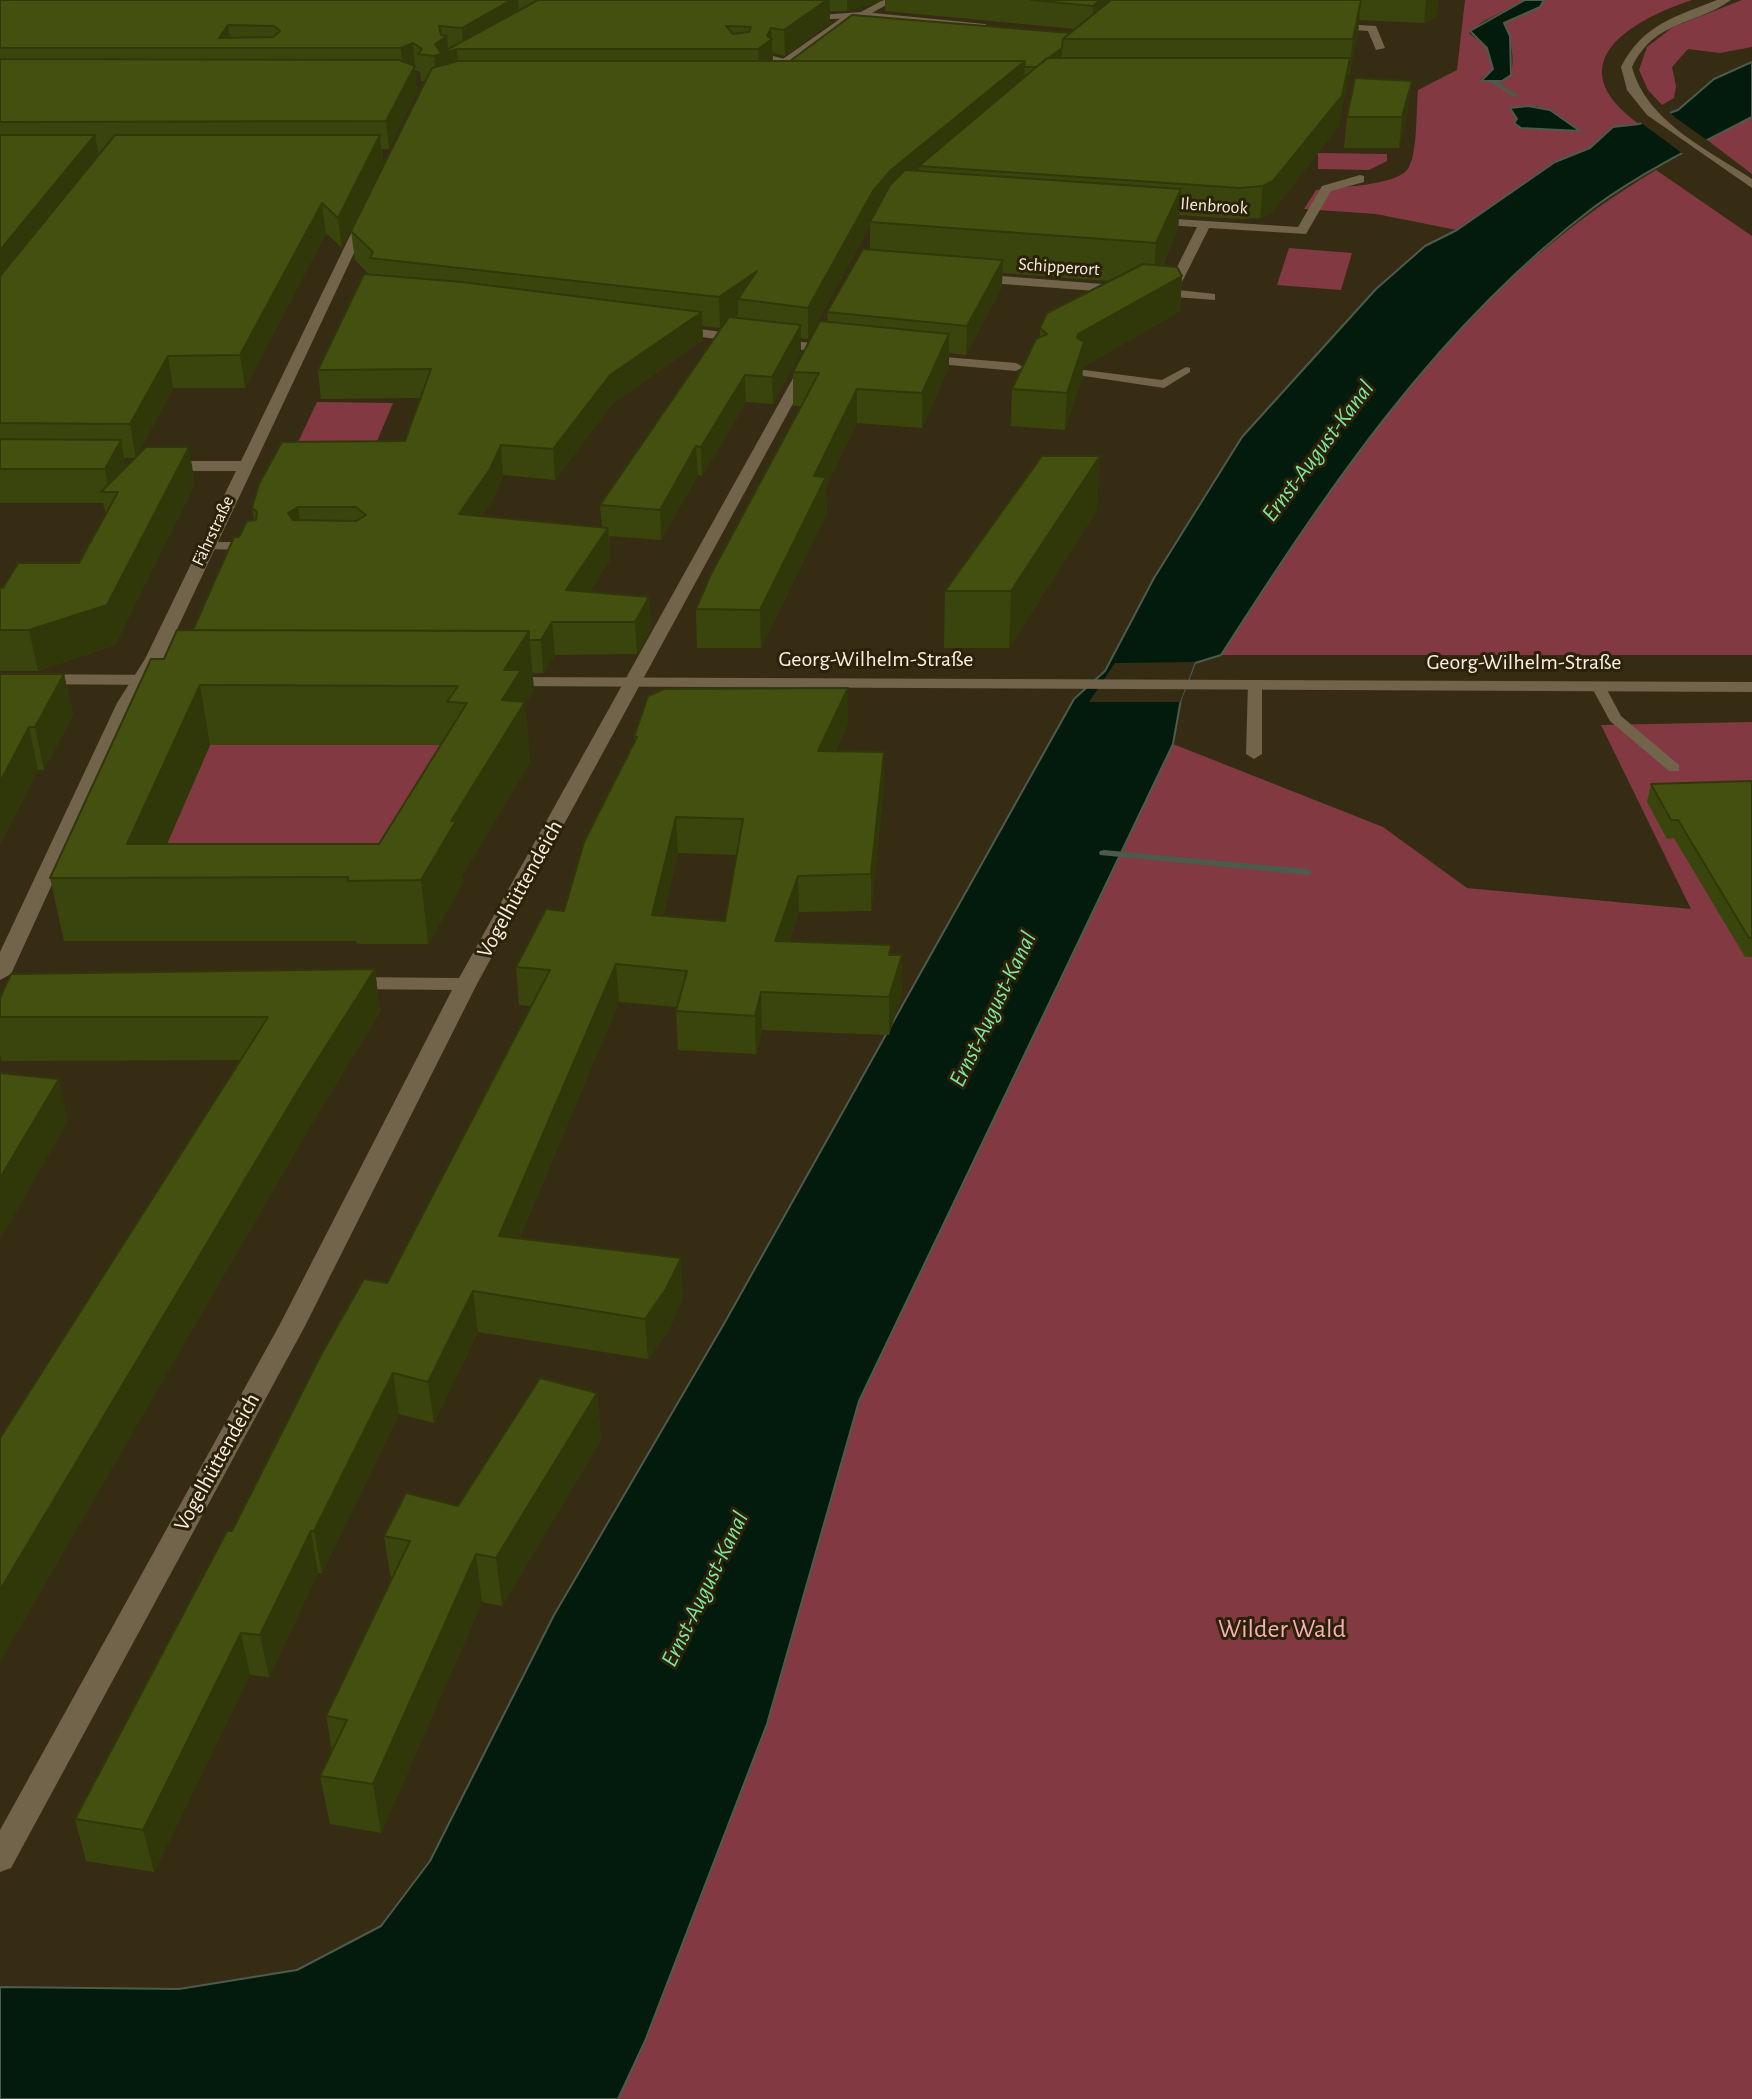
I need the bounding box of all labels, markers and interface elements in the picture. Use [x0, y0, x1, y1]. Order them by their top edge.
street label: Ilenbrook [1180, 193, 1248, 219]
street label: Schipperort [1018, 253, 1100, 281]
water label: Ernst-August-Kanal [1256, 375, 1380, 527]
street label: Fährstraße [187, 492, 239, 570]
street label: Georg-Wilhelm-Straße [779, 646, 973, 672]
street label: Georg-Wilhelm-Straße [1427, 649, 1621, 675]
street label: Vogelhüttendeich [471, 816, 569, 962]
water label: Ernst-August-Kanal [943, 927, 1043, 1091]
street label: Vogelhüttendeich [168, 1389, 266, 1535]
water label: Ernst-August-Kanal [655, 1507, 755, 1671]
park label: Wilder Wald [1218, 1613, 1346, 1645]

